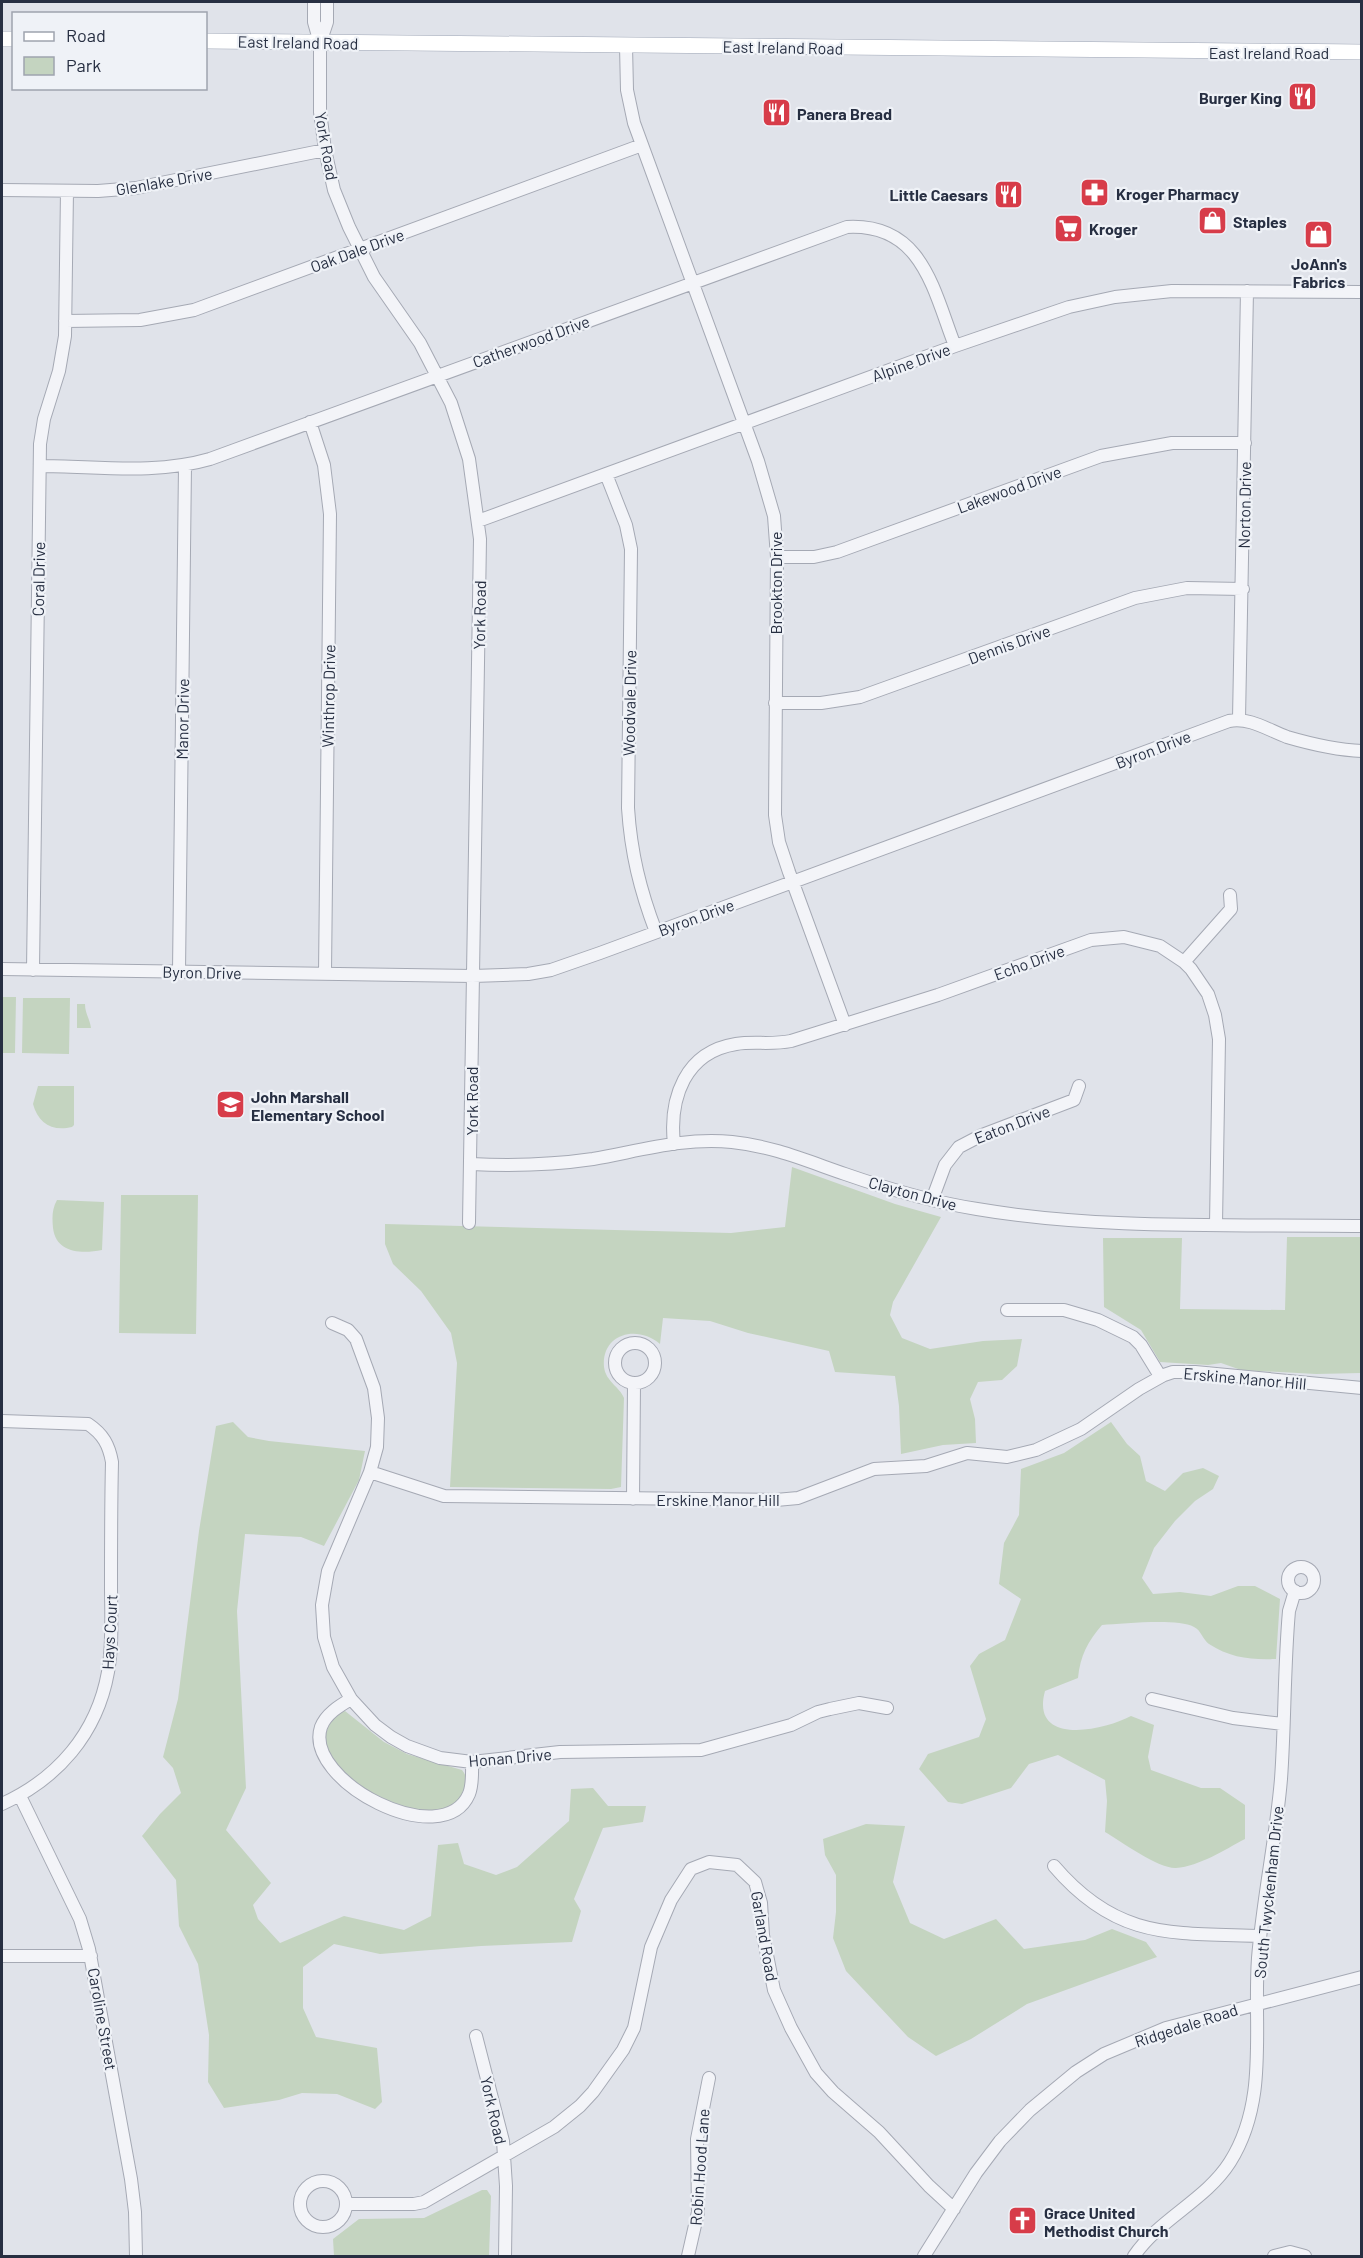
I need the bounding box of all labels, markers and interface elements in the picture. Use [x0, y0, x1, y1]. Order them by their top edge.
legend [12, 12, 207, 90]
text: Road [66, 24, 106, 46]
street label: East Ireland Road [238, 31, 358, 53]
street label: East Ireland Road [723, 36, 843, 58]
street label: East Ireland Road [1209, 43, 1329, 62]
text: Park [66, 54, 101, 76]
restaurant icon: Burger King [1287, 81, 1319, 113]
place label: Burger King [1199, 88, 1282, 107]
restaurant icon: Panera Bread [760, 97, 792, 129]
place label: Panera Bread [797, 104, 892, 123]
street label: York Road [312, 110, 342, 182]
street label: Glenlake Drive [114, 163, 214, 199]
pharmacy icon: Kroger Pharmacy [1079, 177, 1111, 209]
restaurant icon: Little Caesars [993, 178, 1025, 210]
place label: Kroger Pharmacy [1116, 184, 1239, 203]
place label: Little Caesars [890, 185, 988, 204]
shop icon: Staples [1196, 205, 1228, 237]
supermarket icon: Kroger [1052, 212, 1084, 244]
place label: Staples [1233, 212, 1287, 231]
place label: Kroger [1089, 219, 1138, 238]
shop icon: JoAnn's Fabrics [1303, 219, 1335, 251]
street label: Oak Dale Drive [308, 224, 406, 276]
place label: JoAnn's Fabrics [1291, 254, 1347, 291]
street label: Catherwood Drive [470, 311, 592, 371]
street label: Alpine Drive [869, 339, 953, 385]
street label: Lakewood Drive [954, 461, 1064, 517]
street label: Norton Drive [1234, 461, 1254, 549]
street label: Brookton Drive [766, 531, 785, 635]
street label: Coral Drive [28, 541, 48, 617]
street label: York Road [469, 580, 489, 650]
street label: Dennis Drive [965, 620, 1053, 668]
street label: Winthrop Drive [318, 644, 338, 748]
street label: Woodvale Drive [619, 650, 639, 756]
street label: Manor Drive [172, 678, 192, 760]
street label: Byron Drive [1113, 726, 1193, 772]
street label: Byron Drive [656, 895, 736, 939]
street label: Echo Drive [991, 940, 1067, 984]
street label: Byron Drive [162, 962, 242, 982]
street label: York Road [462, 1066, 481, 1136]
place label: John Marshall Elementary School [251, 1087, 385, 1124]
school or university icon: John Marshall Elementary School [214, 1089, 246, 1121]
street label: Eaton Drive [971, 1101, 1053, 1147]
street label: Clayton Drive [867, 1172, 959, 1214]
street label: Erskine Manor Hill [1183, 1363, 1307, 1393]
street label: Erskine Manor Hill [656, 1490, 780, 1509]
street label: Hays Court [98, 1594, 120, 1670]
street label: Honan Drive [468, 1744, 552, 1770]
street label: South Twyckenham Drive [1249, 1805, 1287, 1979]
street label: Garland Road [748, 1889, 782, 1983]
street label: Caroline Street [85, 1966, 121, 2072]
street label: Ridgedale Road [1132, 1999, 1240, 2051]
street label: York Road [477, 2074, 511, 2146]
street label: Robin Hood Lane [685, 2108, 713, 2226]
place label: Grace United Methodist Church [1044, 2203, 1169, 2240]
church icon: Grace United Methodist Church [1007, 2205, 1039, 2237]

